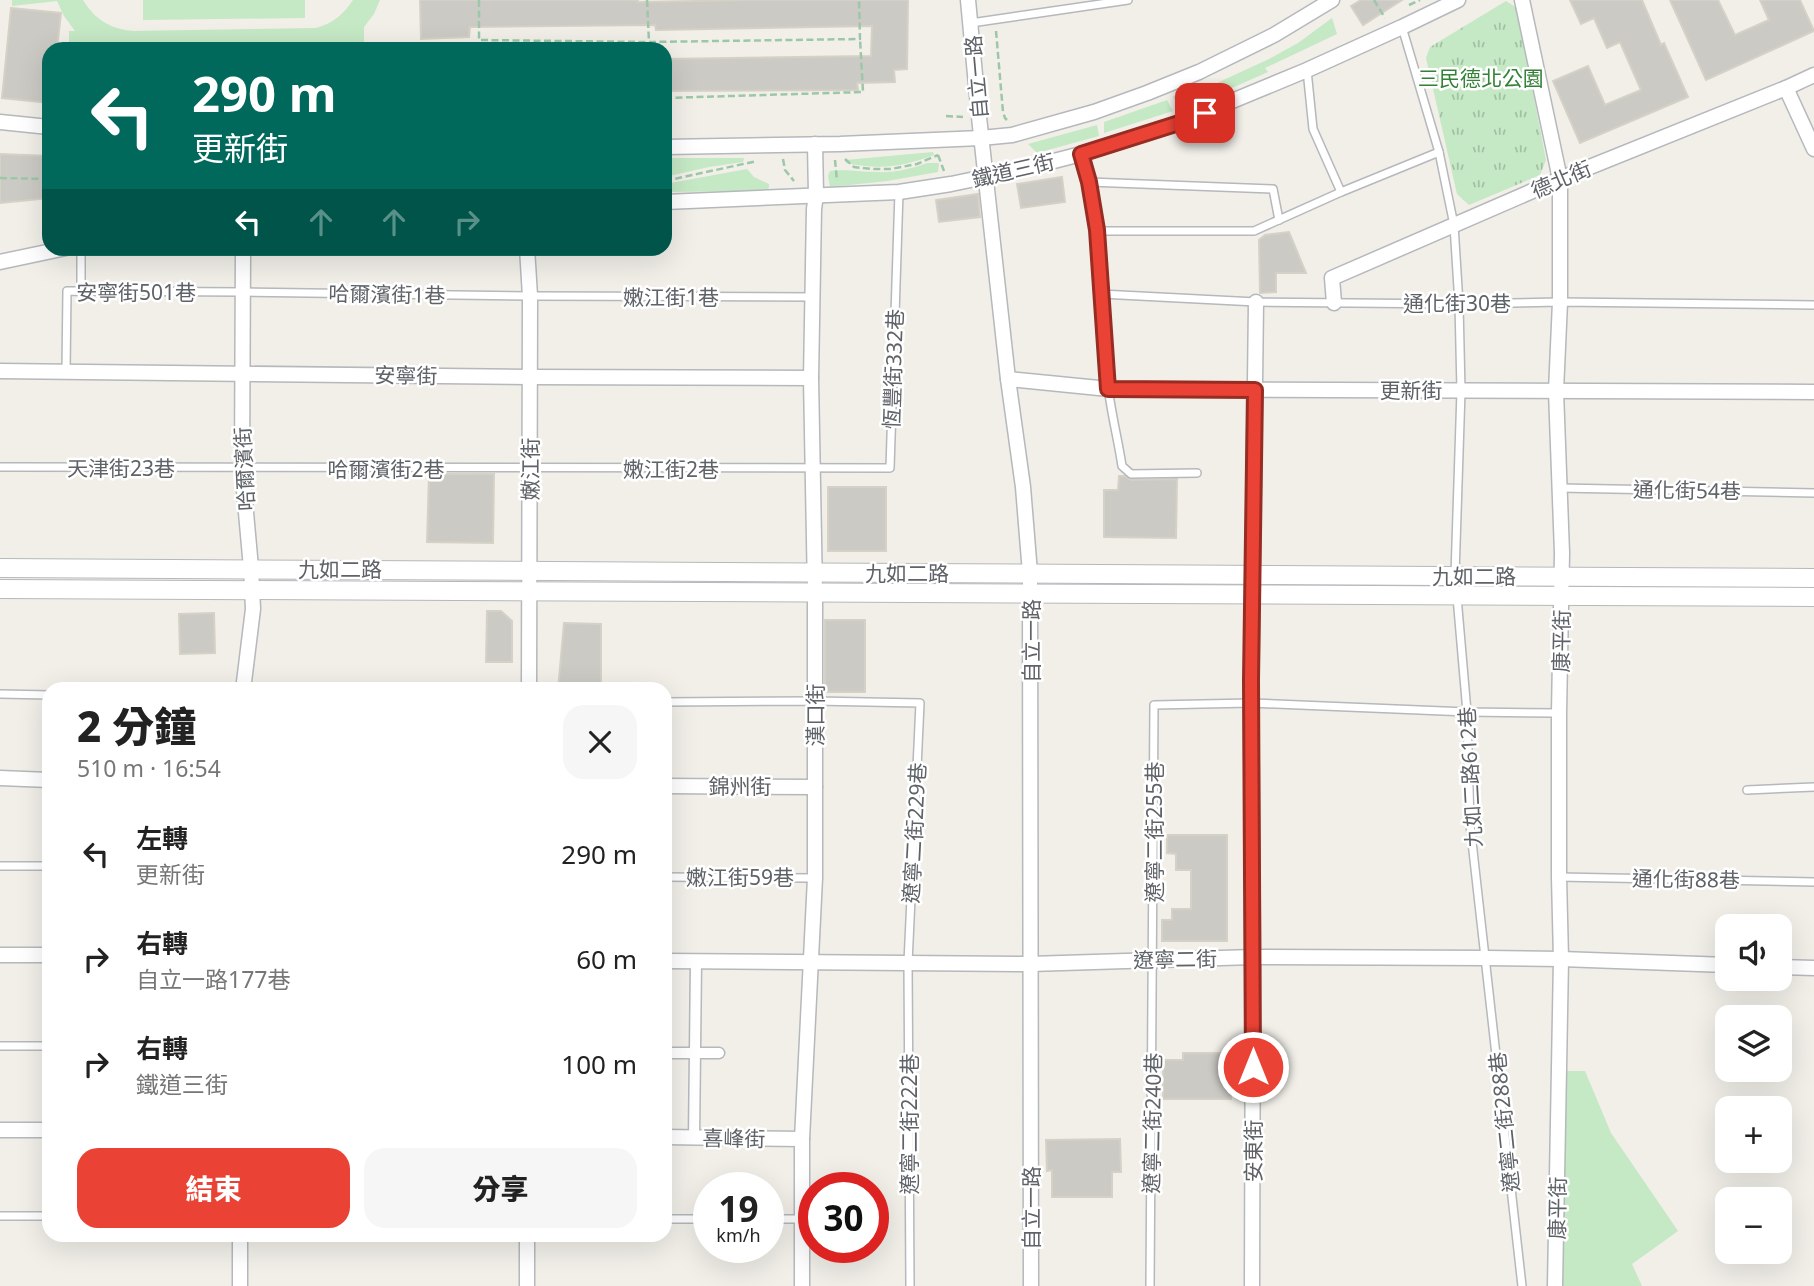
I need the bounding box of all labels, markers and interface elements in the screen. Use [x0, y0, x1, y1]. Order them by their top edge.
street label: 自立一路 [958, 34, 994, 120]
text: 290 m [192, 60, 337, 126]
park label: 三民德北公園 [1418, 64, 1544, 92]
icon: left [77, 70, 168, 161]
pin [1175, 83, 1235, 143]
icon: arrive [1186, 94, 1224, 132]
text: 更新街 [192, 126, 288, 169]
street label: 鐵道三街 [969, 147, 1057, 193]
street label: 德北街 [1527, 154, 1595, 204]
icon: left [229, 203, 267, 241]
icon: ahead [302, 203, 340, 241]
icon: ahead [375, 203, 413, 241]
icon: right [448, 203, 486, 241]
street label: 安寧街501巷 [76, 278, 196, 306]
street label: 哈爾濱街1巷 [328, 279, 446, 309]
street label: 嫩江街1巷 [623, 283, 719, 311]
street label: 通化街30巷 [1403, 289, 1511, 317]
street label: 恆豐街332巷 [877, 309, 909, 429]
street label: 安寧街 [374, 360, 438, 390]
street label: 更新街 [1380, 376, 1443, 404]
street label: 哈爾濱街 [228, 426, 260, 512]
street label: 嫩江街 [516, 438, 544, 501]
street label: 天津街23巷 [67, 454, 175, 482]
street label: 哈爾濱街2巷 [327, 455, 445, 483]
street label: 嫩江街2巷 [623, 455, 719, 483]
street label: 通化街54巷 [1633, 475, 1741, 505]
street label: 九如二路 [298, 555, 382, 583]
street label: 九如二路 [865, 559, 949, 587]
street label: 九如二路 [1432, 562, 1516, 590]
street label: 自立一路 [1017, 599, 1045, 683]
street label: 康平街 [1546, 609, 1576, 673]
street label: 漢口街 [801, 684, 829, 747]
text: 2 分鐘 [77, 697, 196, 754]
button: close [563, 705, 637, 779]
street label: 九如二路612巷 [1452, 706, 1488, 848]
text: 510 m · 16:54 [77, 752, 221, 784]
street label: 遼寧二街255巷 [1140, 761, 1168, 903]
street label: 遼寧二街229巷 [896, 762, 932, 904]
street label: 錦州街 [709, 772, 772, 800]
text: 左轉 [136, 820, 188, 856]
icon: left [77, 835, 115, 873]
text: 290 m [561, 836, 637, 872]
text: 更新街 [136, 858, 205, 890]
street label: 嫩江街59巷 [686, 863, 794, 891]
street label: 通化街88巷 [1632, 864, 1740, 894]
map controls [1715, 914, 1792, 1264]
button: sound [1715, 914, 1792, 991]
text: 右轉 [136, 925, 188, 961]
icon: right [77, 940, 115, 978]
text: 60 m [576, 941, 637, 977]
street label: 遼寧二街 [1133, 944, 1217, 974]
text: 自立一路177巷 [136, 963, 290, 995]
button: layers [1715, 1005, 1792, 1082]
text: 右轉 [136, 1030, 188, 1066]
position arrow [1216, 1030, 1290, 1104]
icon: right [77, 1045, 115, 1083]
text: 100 m [561, 1046, 637, 1082]
street label: 遼寧二街288巷 [1483, 1050, 1525, 1194]
street label: 遼寧二街240巷 [1137, 1052, 1167, 1194]
street label: 遼寧二街222巷 [895, 1053, 923, 1195]
text: 鐵道三街 [136, 1068, 228, 1100]
button: + [1715, 1096, 1792, 1173]
street label: 安東街 [1239, 1120, 1267, 1183]
street label: 喜峰街 [702, 1123, 766, 1153]
button: 結束 [77, 1148, 350, 1228]
button: 分享 [364, 1148, 637, 1228]
street label: 自立一路 [1017, 1166, 1045, 1250]
speed limit sign: 30 [798, 1172, 889, 1263]
street label: 康平街 [1542, 1176, 1572, 1240]
text: 19 [718, 1185, 759, 1232]
button: − [1715, 1187, 1792, 1264]
text: km/h [716, 1223, 761, 1247]

